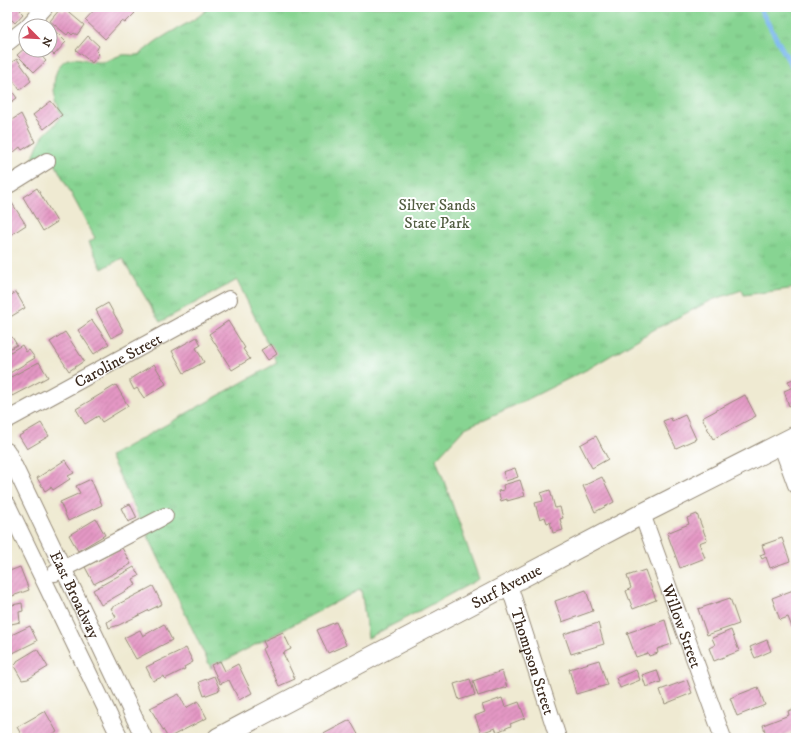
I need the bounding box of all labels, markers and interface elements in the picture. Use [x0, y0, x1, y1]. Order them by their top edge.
north arrow [18, 18, 58, 58]
text: N [38, 35, 54, 49]
park label: Silver Sands State Park [398, 195, 476, 233]
street label: Caroline Street [71, 329, 165, 392]
street label: East Broadway [45, 548, 104, 643]
street label: Surf Avenue [468, 560, 546, 613]
street label: Willow Street [657, 581, 706, 671]
street label: Thompson Street [506, 606, 559, 717]

